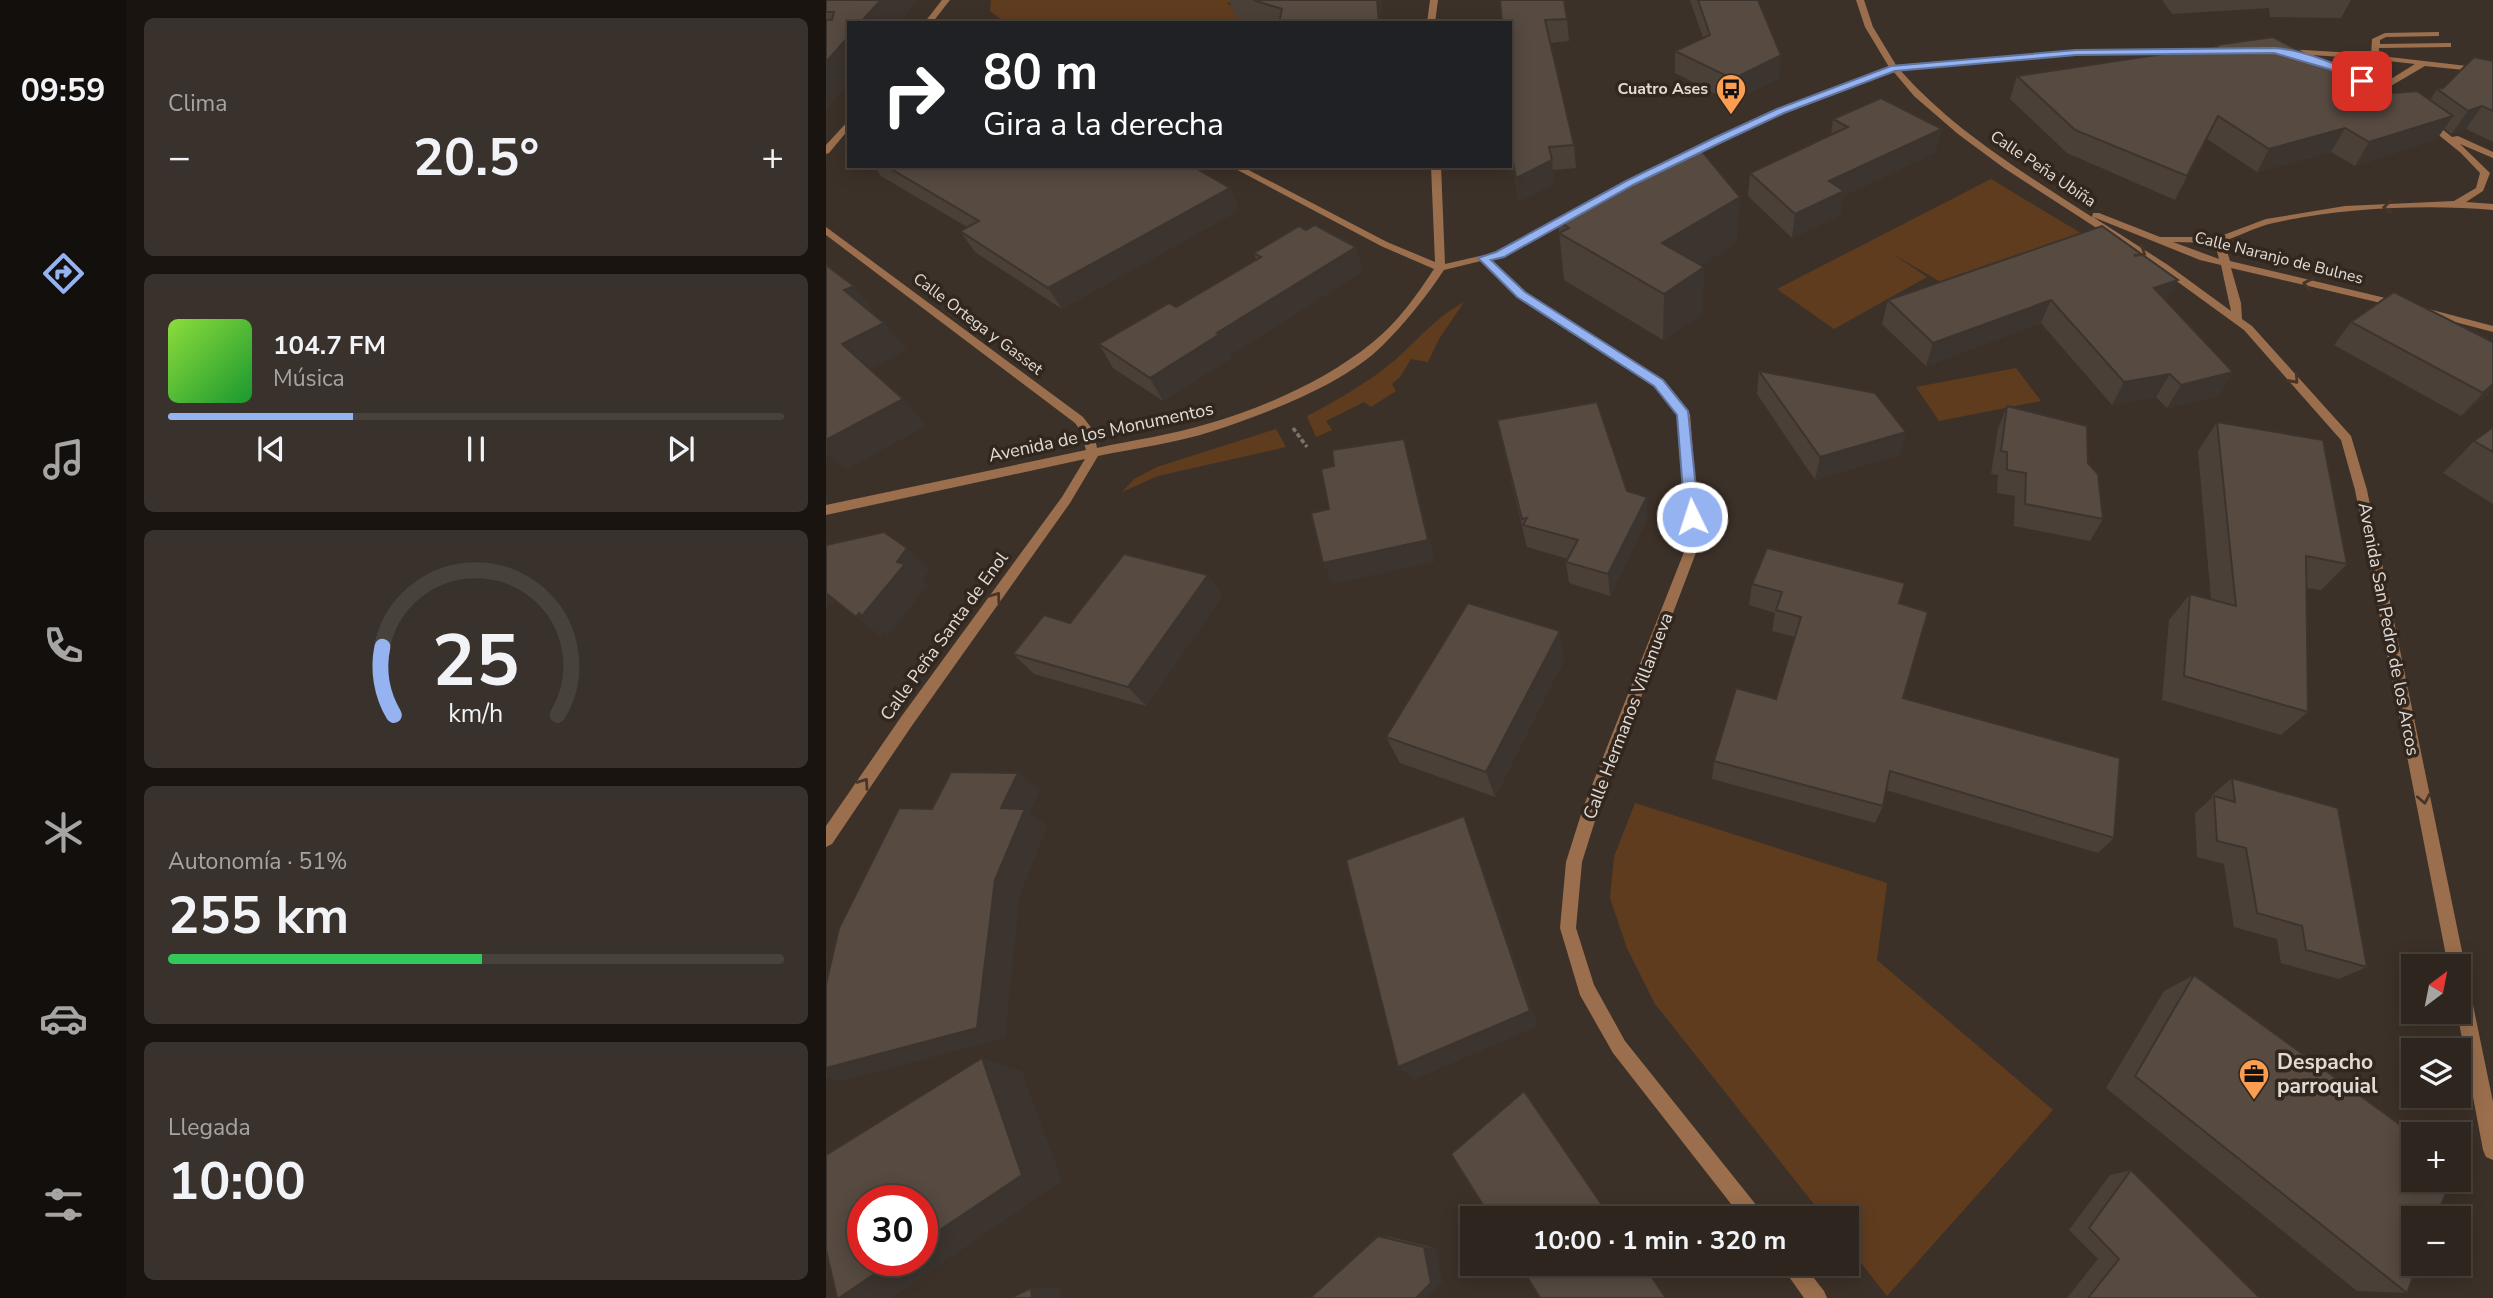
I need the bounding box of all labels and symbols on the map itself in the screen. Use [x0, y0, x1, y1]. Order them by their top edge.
pin [2332, 51, 2392, 111]
bus stop icon: Cuatro Ases [1714, 72, 1748, 116]
place label: Cuatro Ases [1617, 78, 1708, 100]
street label: Calle Peña Ubiña [1986, 125, 2100, 213]
one-way arrow [2382, 200, 2393, 215]
street label: Calle Naranjo de Bulnes [2192, 226, 2366, 290]
one-way arrow [2133, 243, 2146, 256]
street label: Calle Ortega y Gasset [909, 268, 1048, 380]
one-way arrow [2302, 277, 2314, 292]
one-way arrow [2285, 371, 2298, 384]
street label: Avenida de los Monumentos [986, 396, 1216, 468]
position arrow [1655, 480, 1729, 554]
street label: Avenida San Pedro de los Arcos [2353, 500, 2425, 758]
street label: Calle Peña Santa de Enol [875, 546, 1014, 725]
one-way arrow [988, 592, 1000, 605]
street label: Calle Hermanos Villanueva [1577, 609, 1679, 823]
one-way arrow [856, 778, 868, 791]
one-way arrow [2415, 793, 2430, 805]
north arrow [2401, 954, 2471, 1024]
place label: Despacho parroquial [2277, 1048, 2378, 1100]
office icon: Despacho parroquial [2237, 1057, 2271, 1101]
speed limit sign: 30 [847, 1185, 938, 1276]

